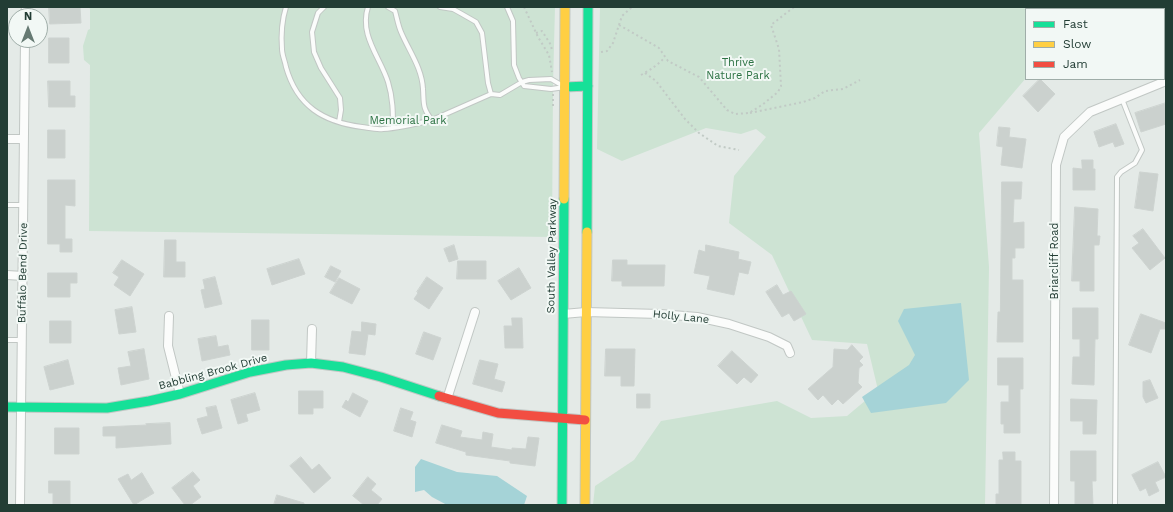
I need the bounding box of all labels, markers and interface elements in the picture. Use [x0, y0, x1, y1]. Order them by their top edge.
north arrow [8, 8, 48, 48]
legend [1025, 8, 1165, 80]
text: N [24, 10, 32, 23]
text: Fast [1063, 17, 1088, 31]
text: Slow [1063, 37, 1091, 51]
park label: Thrive Nature Park [706, 56, 770, 82]
text: Jam [1063, 57, 1088, 71]
park label: Memorial Park [369, 114, 447, 128]
street label: South Valley Parkway [544, 198, 560, 314]
street label: Buffalo Bend Drive [16, 223, 30, 323]
street label: Briarcliff Road [1048, 223, 1062, 299]
street label: Holly Lane [652, 307, 710, 327]
street label: Babbling Brook Drive [157, 351, 269, 393]

